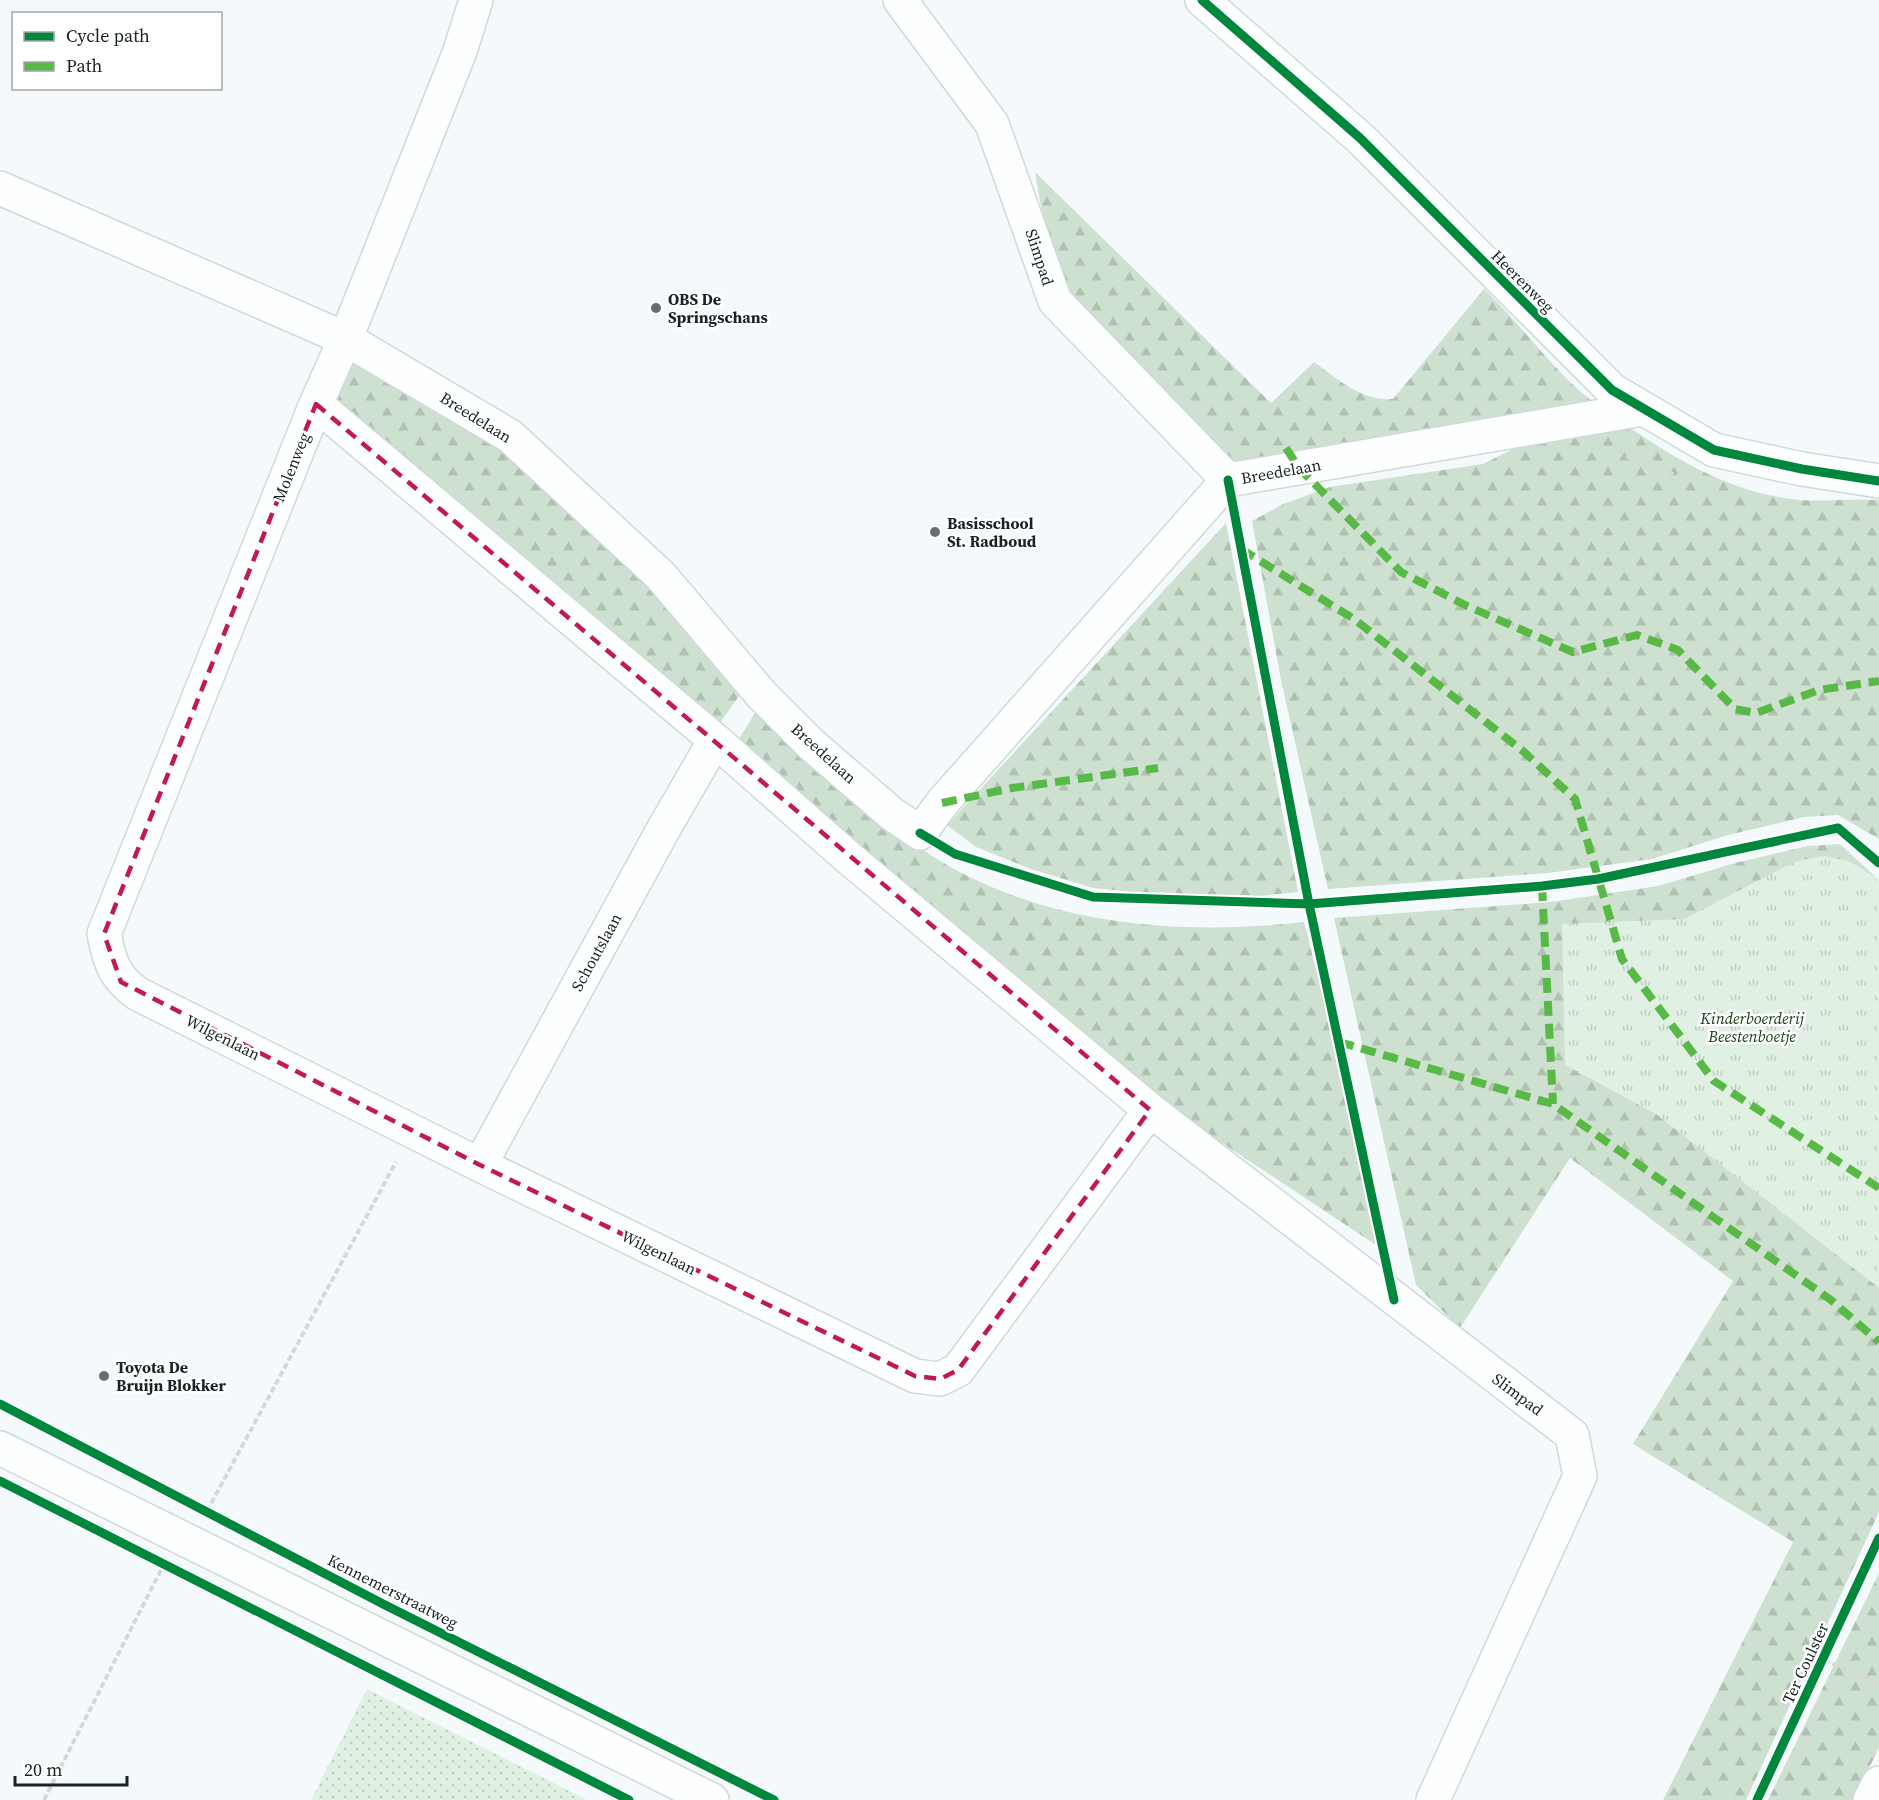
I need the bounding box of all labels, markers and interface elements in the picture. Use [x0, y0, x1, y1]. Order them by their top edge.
legend [12, 12, 222, 90]
text: Cycle path [66, 23, 150, 48]
text: Path [66, 53, 103, 78]
street label: Slimpad [1021, 226, 1059, 288]
street label: Heerenweg [1487, 245, 1559, 317]
place label: OBS De Springschans [668, 288, 768, 328]
marker: OBS De Springschans [649, 301, 663, 315]
street label: Breedelaan [436, 386, 516, 448]
street label: Molenweg [267, 429, 315, 505]
street label: Breedelaan [1239, 453, 1323, 489]
place label: Basisschool St. Radboud [947, 512, 1037, 552]
marker: Basisschool St. Radboud [928, 525, 942, 539]
street label: Breedelaan [787, 718, 862, 788]
street label: Schoutslaan [566, 909, 627, 995]
park label: Kinderboerderij Beestenboetje [1699, 1007, 1805, 1047]
street label: Wilgenlaan [182, 1009, 264, 1065]
street label: Wilgenlaan [618, 1224, 700, 1280]
place label: Toyota De Bruijn Blokker [116, 1356, 226, 1396]
street label: Slimpad [1488, 1368, 1548, 1420]
marker: Toyota De Bruijn Blokker [97, 1369, 111, 1383]
street label: Kennemerstraatweg [324, 1549, 462, 1633]
street label: Ter Coulster [1777, 1619, 1833, 1707]
scale bar [15, 1749, 128, 1787]
text: 20 m [24, 1757, 62, 1782]

